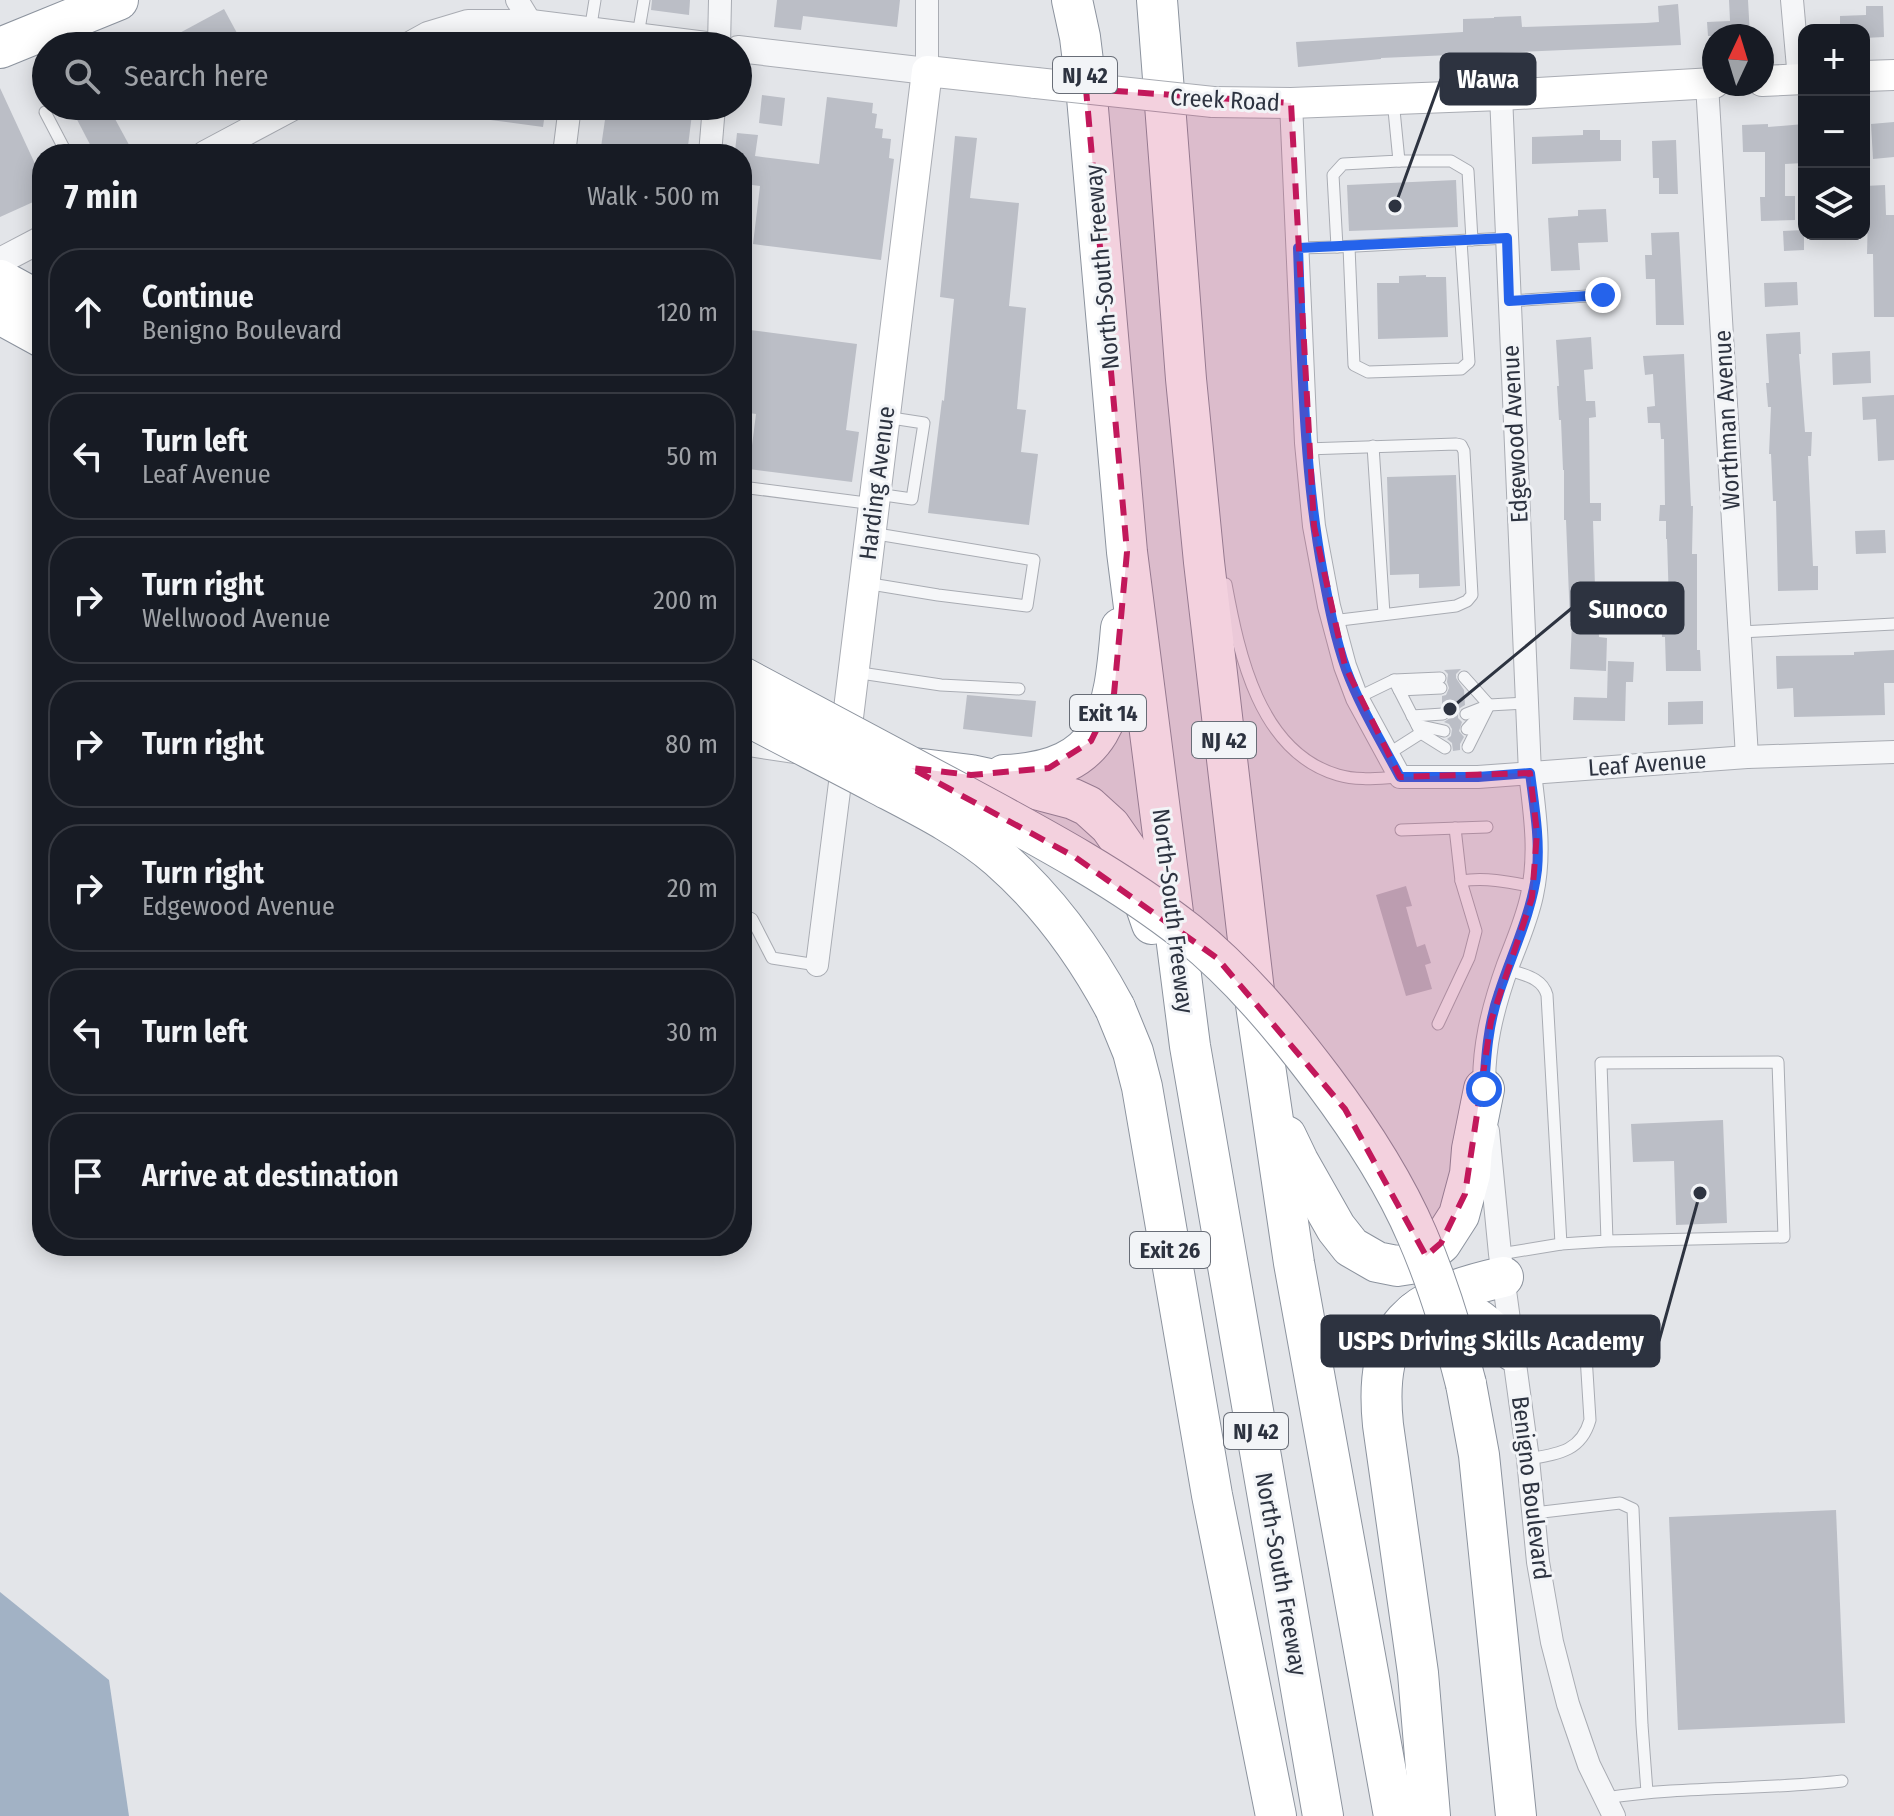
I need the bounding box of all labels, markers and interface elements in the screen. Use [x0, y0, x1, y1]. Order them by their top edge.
north arrow [1702, 24, 1774, 96]
map controls [1798, 24, 1870, 240]
button: + [1798, 24, 1870, 96]
search box [32, 32, 752, 120]
icon: search [60, 54, 104, 98]
callout: Wawa [1441, 54, 1535, 104]
road number: NJ 42 [1053, 57, 1117, 93]
text: Search here [124, 58, 269, 94]
text: Wawa [1457, 64, 1519, 95]
street label: Creek Road [1169, 83, 1281, 117]
button: − [1798, 96, 1870, 168]
street label: North-South Freeway [1079, 163, 1125, 371]
button: layers [1798, 168, 1870, 240]
text: 7 min [64, 176, 138, 217]
text: Walk · 500 m [587, 181, 720, 212]
route end [1585, 277, 1621, 313]
text: Continue [142, 279, 254, 315]
icon: ahead [66, 290, 110, 334]
text: 120 m [657, 297, 718, 328]
text: Benigno Boulevard [142, 315, 342, 346]
street label: Worthman Avenue [1708, 329, 1746, 511]
street label: Edgewood Avenue [1496, 344, 1534, 524]
street label: Harding Avenue [854, 405, 900, 561]
text: Turn left [142, 423, 248, 459]
icon: left [66, 434, 110, 478]
text: 50 m [666, 441, 718, 472]
text: Leaf Avenue [142, 459, 271, 490]
text: Turn right [142, 567, 264, 603]
icon: right [66, 578, 110, 622]
callout: Sunoco [1572, 583, 1683, 633]
text: 200 m [653, 585, 718, 616]
text: Sunoco [1588, 594, 1668, 625]
text: Wellwood Avenue [142, 603, 330, 634]
road number: Exit 14 [1070, 695, 1146, 731]
icon: right [66, 722, 110, 766]
road number: NJ 42 [1192, 722, 1256, 758]
text: Turn right [142, 726, 264, 762]
text: 80 m [665, 729, 718, 760]
street label: Leaf Avenue [1587, 746, 1707, 782]
street label: North-South Freeway [1147, 807, 1199, 1015]
text: Turn right [142, 855, 264, 891]
icon: right [66, 866, 110, 910]
text: 20 m [667, 873, 718, 904]
text: Edgewood Avenue [142, 891, 335, 922]
icon: left [66, 1010, 110, 1054]
text: Turn left [142, 1014, 248, 1050]
text: 30 m [667, 1017, 718, 1048]
route start [1466, 1071, 1502, 1107]
icon: arrive [66, 1154, 110, 1198]
text: Arrive at destination [142, 1158, 399, 1194]
road number: Exit 26 [1130, 1232, 1210, 1268]
callout: USPS Driving Skills Academy [1322, 1316, 1659, 1366]
text: USPS Driving Skills Academy [1338, 1326, 1645, 1357]
street label: Benigno Boulevard [1506, 1395, 1556, 1581]
road number: NJ 42 [1224, 1413, 1288, 1449]
street label: North-South Freeway [1249, 1470, 1313, 1678]

